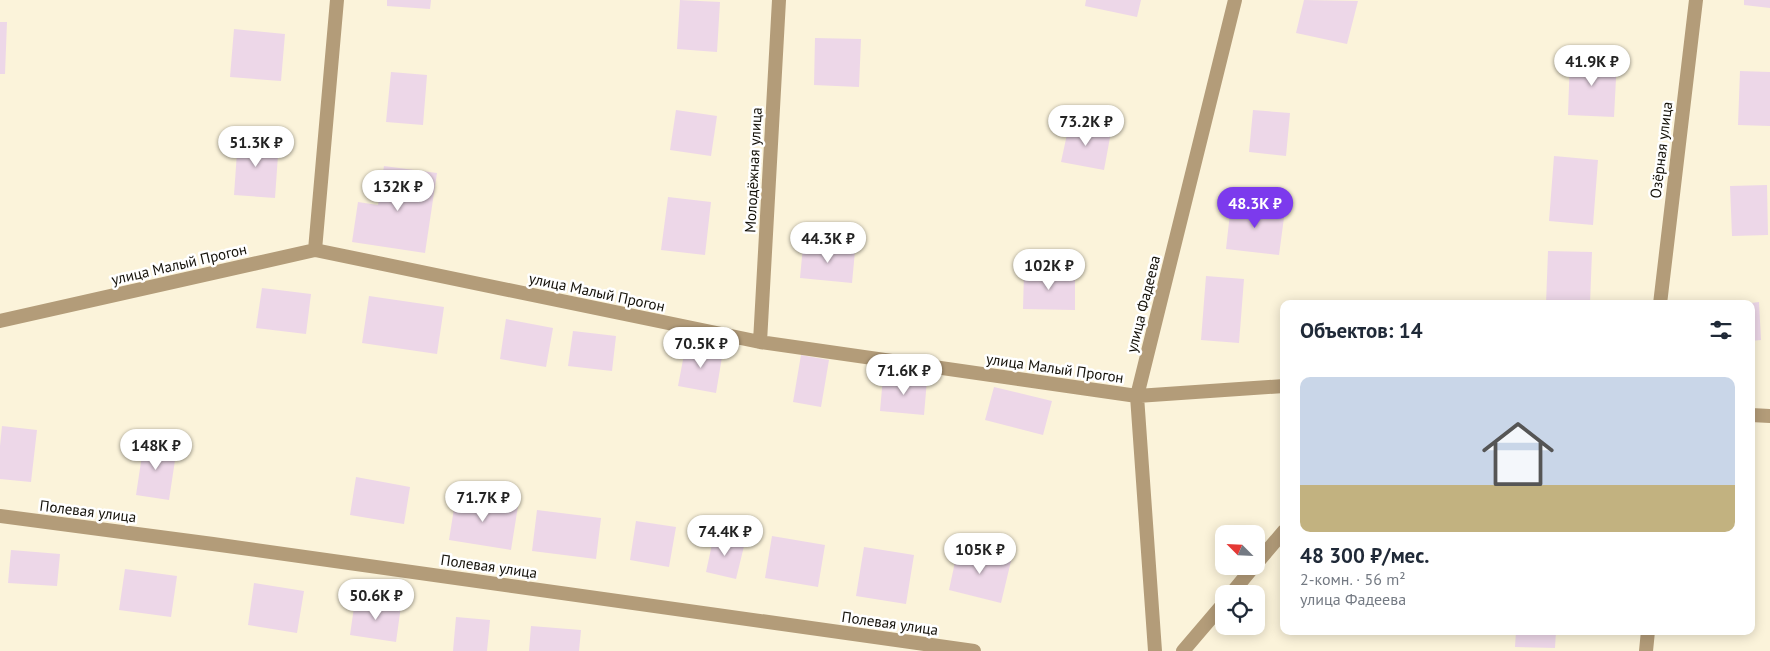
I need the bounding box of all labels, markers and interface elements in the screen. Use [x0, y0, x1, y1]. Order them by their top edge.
pin: 41.9K ₽ [1546, 44, 1638, 87]
text: 41.9K ₽ [1565, 51, 1619, 71]
street label: Озёрная улица [1646, 100, 1676, 200]
pin: 73.2K ₽ [1040, 104, 1132, 147]
street label: Молодёжная улица [740, 107, 766, 233]
text: 73.2K ₽ [1059, 111, 1113, 131]
pin: 51.3K ₽ [210, 126, 302, 168]
text: 51.3K ₽ [229, 132, 283, 152]
pin: 132K ₽ [357, 170, 439, 212]
text: 132K ₽ [373, 176, 423, 196]
pin: 48.3K ₽ [1209, 186, 1301, 229]
text: 48.3K ₽ [1228, 193, 1282, 213]
pin: 44.3K ₽ [782, 222, 874, 264]
text: 44.3K ₽ [801, 228, 855, 248]
street label: улица Малый Прогон [109, 239, 249, 289]
pin: 102K ₽ [1008, 248, 1090, 291]
street label: улица Фадеева [1122, 253, 1164, 355]
text: 102K ₽ [1024, 255, 1074, 275]
street label: улица Малый Прогон [527, 268, 667, 316]
icon: filters [1707, 316, 1735, 344]
text: Объектов: 14 [1300, 317, 1423, 344]
pin: 70.5K ₽ [655, 326, 747, 369]
text: 70.5K ₽ [674, 333, 728, 353]
street label: улица Малый Прогон [985, 349, 1125, 387]
pin: 71.6K ₽ [858, 354, 950, 396]
text: 71.6K ₽ [877, 360, 931, 380]
icon: home [1473, 409, 1563, 499]
pin: 148K ₽ [115, 428, 197, 471]
text: 148K ₽ [131, 435, 181, 455]
pin: 71.7K ₽ [437, 480, 529, 523]
text: 71.7K ₽ [456, 487, 510, 507]
street label: Полевая улица [39, 496, 137, 526]
pin: 74.4K ₽ [679, 514, 771, 557]
text: 74.4K ₽ [698, 521, 752, 541]
north arrow [1215, 525, 1265, 575]
map controls [1215, 525, 1265, 635]
pin: 105K ₽ [939, 532, 1021, 575]
text: 105K ₽ [955, 539, 1005, 559]
text: 48 300 ₽/мес. [1300, 542, 1429, 569]
street label: Полевая улица [440, 550, 538, 582]
text: 2-комн. · 56 m² [1300, 569, 1406, 589]
pin: 50.6K ₽ [330, 578, 422, 621]
text: 50.6K ₽ [349, 585, 403, 605]
button: locate [1215, 585, 1265, 635]
text: улица Фадеева [1300, 589, 1406, 609]
street label: Полевая улица [841, 607, 939, 639]

